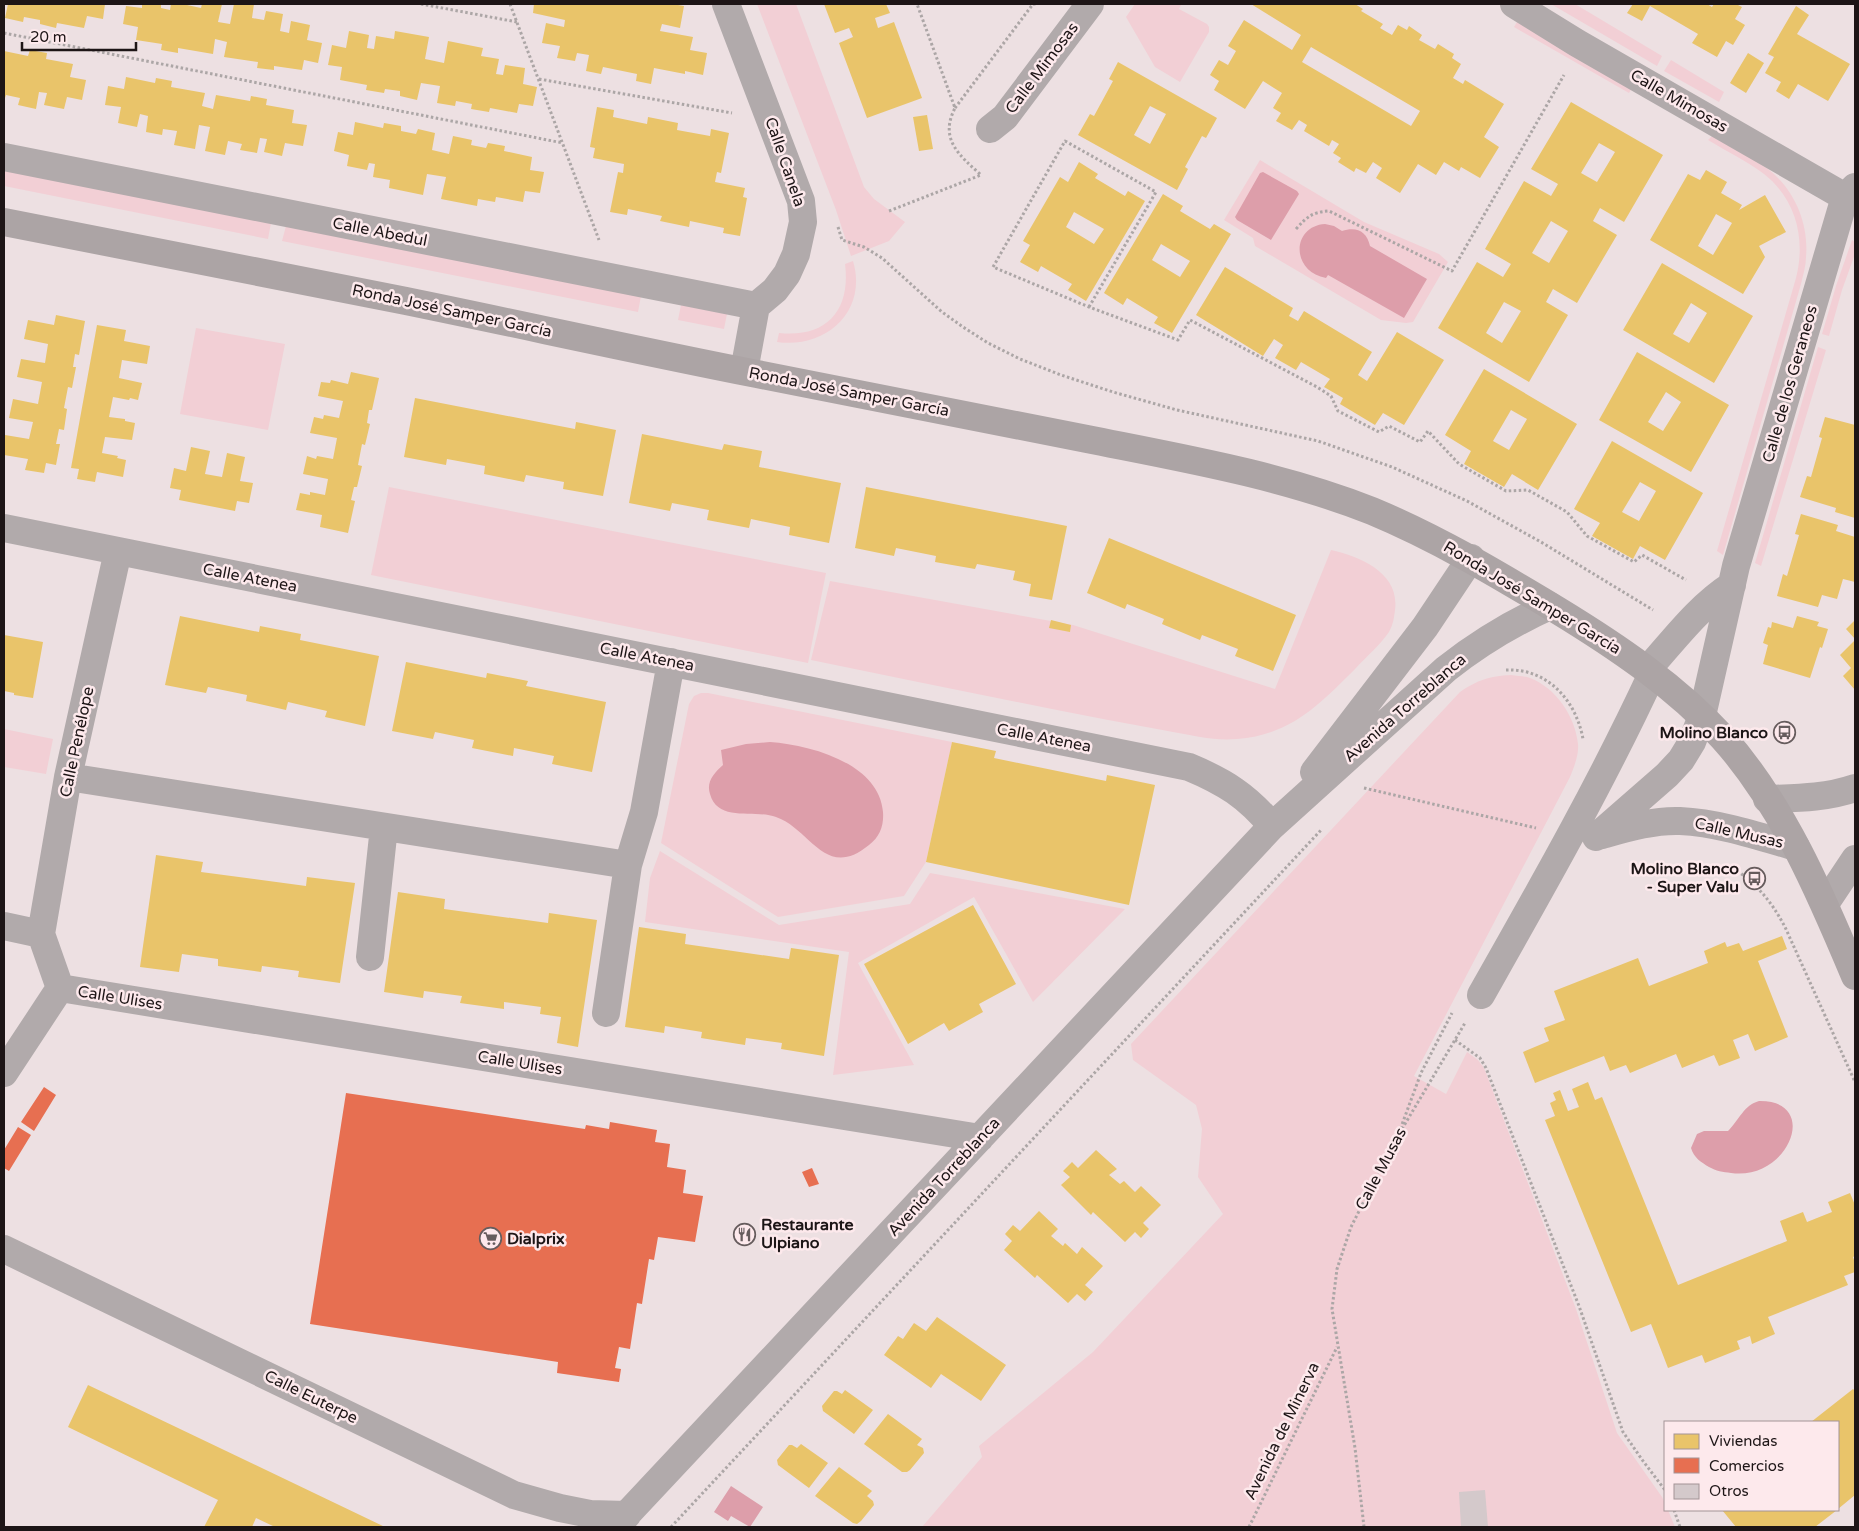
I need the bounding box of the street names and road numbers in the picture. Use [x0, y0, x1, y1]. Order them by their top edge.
street label: Calle Mimosas [1001, 18, 1083, 118]
street label: Calle Mimosas [1627, 65, 1731, 137]
street label: Calle Canela [760, 115, 810, 209]
street label: Calle Abedul [331, 213, 429, 251]
street label: Ronda José Samper García [350, 280, 554, 342]
street label: Calle de los Geraneos [1758, 303, 1822, 465]
street label: Ronda José Samper García [747, 363, 951, 421]
street label: Ronda José Samper García [1440, 537, 1624, 659]
street label: Calle Atenea [201, 559, 299, 597]
street label: Calle Atenea [598, 638, 696, 676]
street label: Avenida Torreblanca [1340, 649, 1470, 767]
street label: Calle Penélope [56, 685, 98, 799]
street label: Calle Atenea [995, 719, 1093, 757]
street label: Calle Musas [1693, 813, 1785, 853]
street label: Calle Ulises [76, 981, 164, 1015]
street label: Calle Ulises [476, 1046, 564, 1080]
street label: Avenida Torreblanca [884, 1113, 1004, 1241]
street label: Calle Musas [1351, 1124, 1411, 1214]
street label: Avenida de Minerva [1240, 1359, 1324, 1503]
street label: Calle Euterpe [261, 1366, 361, 1428]

